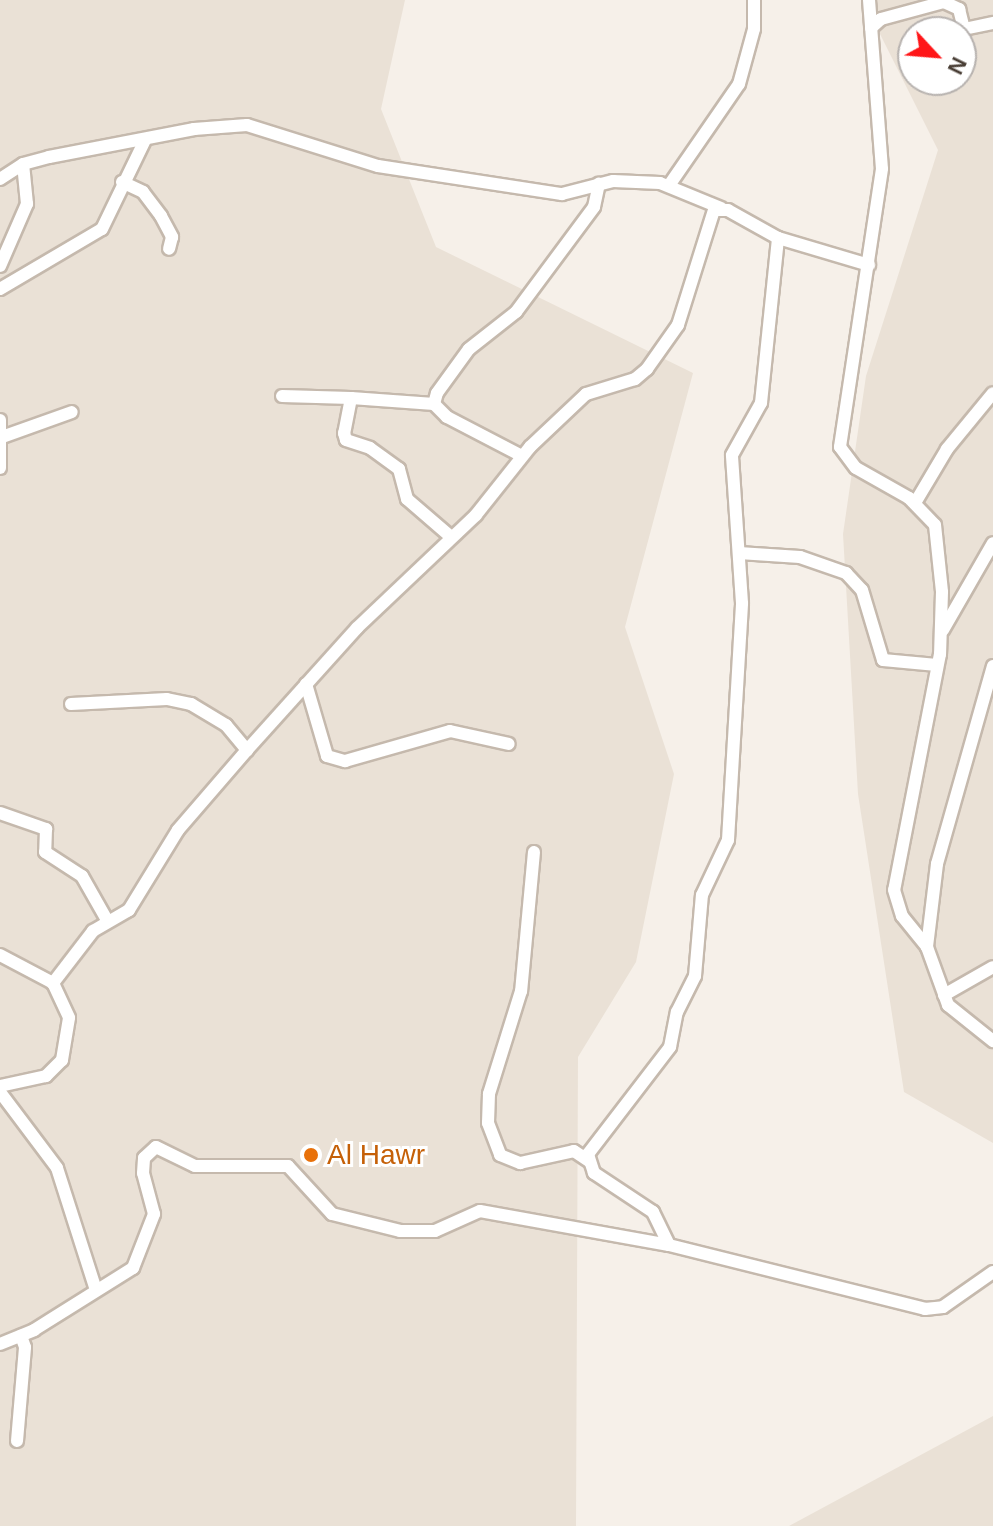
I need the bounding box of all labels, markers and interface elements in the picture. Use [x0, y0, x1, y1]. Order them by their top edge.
north arrow [897, 16, 977, 96]
text: N [943, 53, 972, 78]
place label: Al Hawr [327, 1138, 425, 1172]
marker: Al Hawr [302, 1146, 320, 1164]

